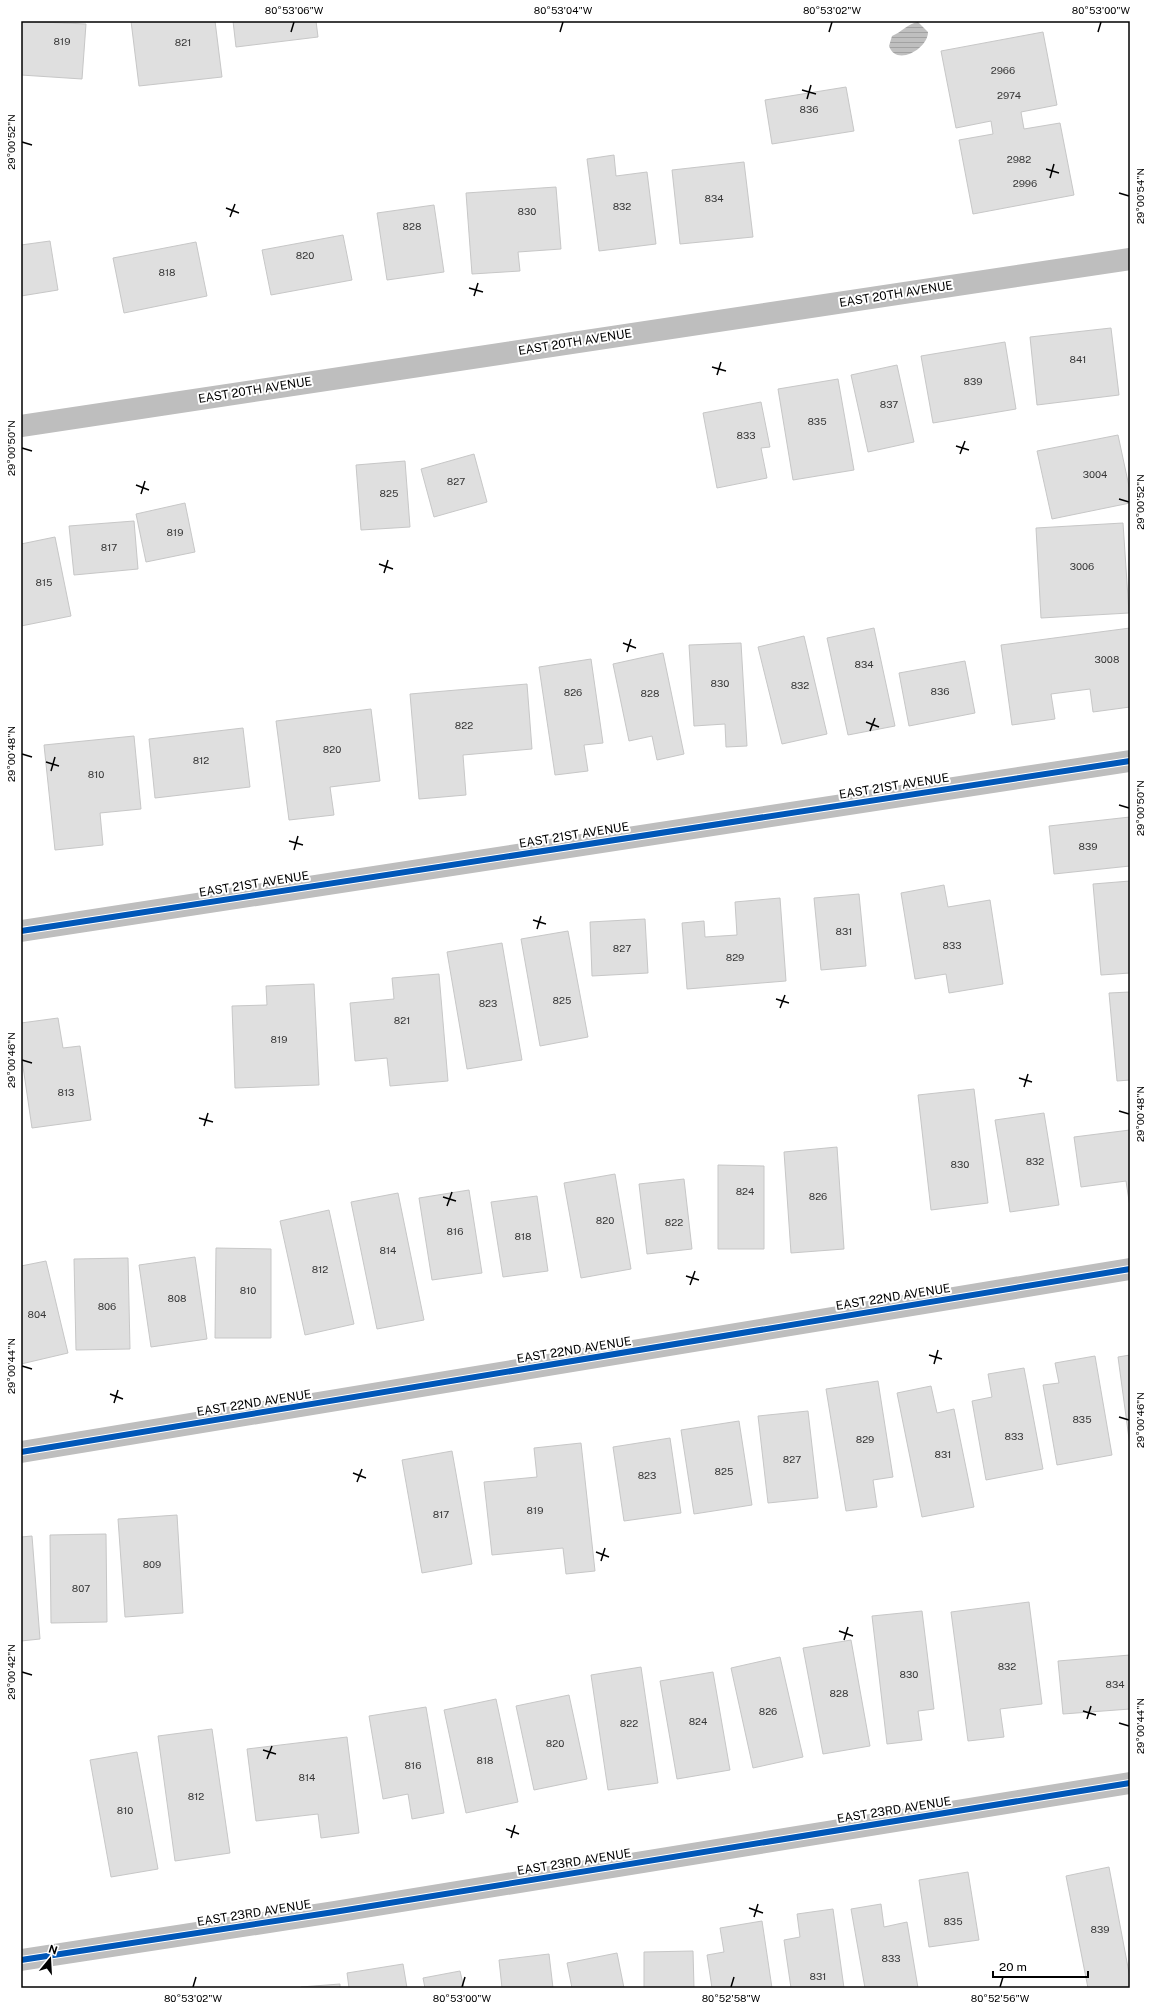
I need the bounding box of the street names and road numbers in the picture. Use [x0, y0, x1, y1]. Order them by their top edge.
street label: EAST 20TH AVENUE [838, 278, 954, 310]
street label: EAST 20TH AVENUE [517, 326, 633, 358]
street label: EAST 20TH AVENUE [197, 374, 313, 406]
street label: EAST 21ST AVENUE [838, 770, 950, 802]
street label: EAST 21ST AVENUE [518, 819, 630, 851]
street label: EAST 21ST AVENUE [198, 868, 310, 900]
street label: EAST 22ND AVENUE [835, 1281, 951, 1313]
street label: EAST 22ND AVENUE [516, 1334, 632, 1366]
street label: EAST 22ND AVENUE [196, 1387, 312, 1419]
street label: EAST 23RD AVENUE [836, 1794, 952, 1826]
street label: EAST 23RD AVENUE [516, 1846, 632, 1878]
street label: EAST 23RD AVENUE [196, 1897, 312, 1929]

